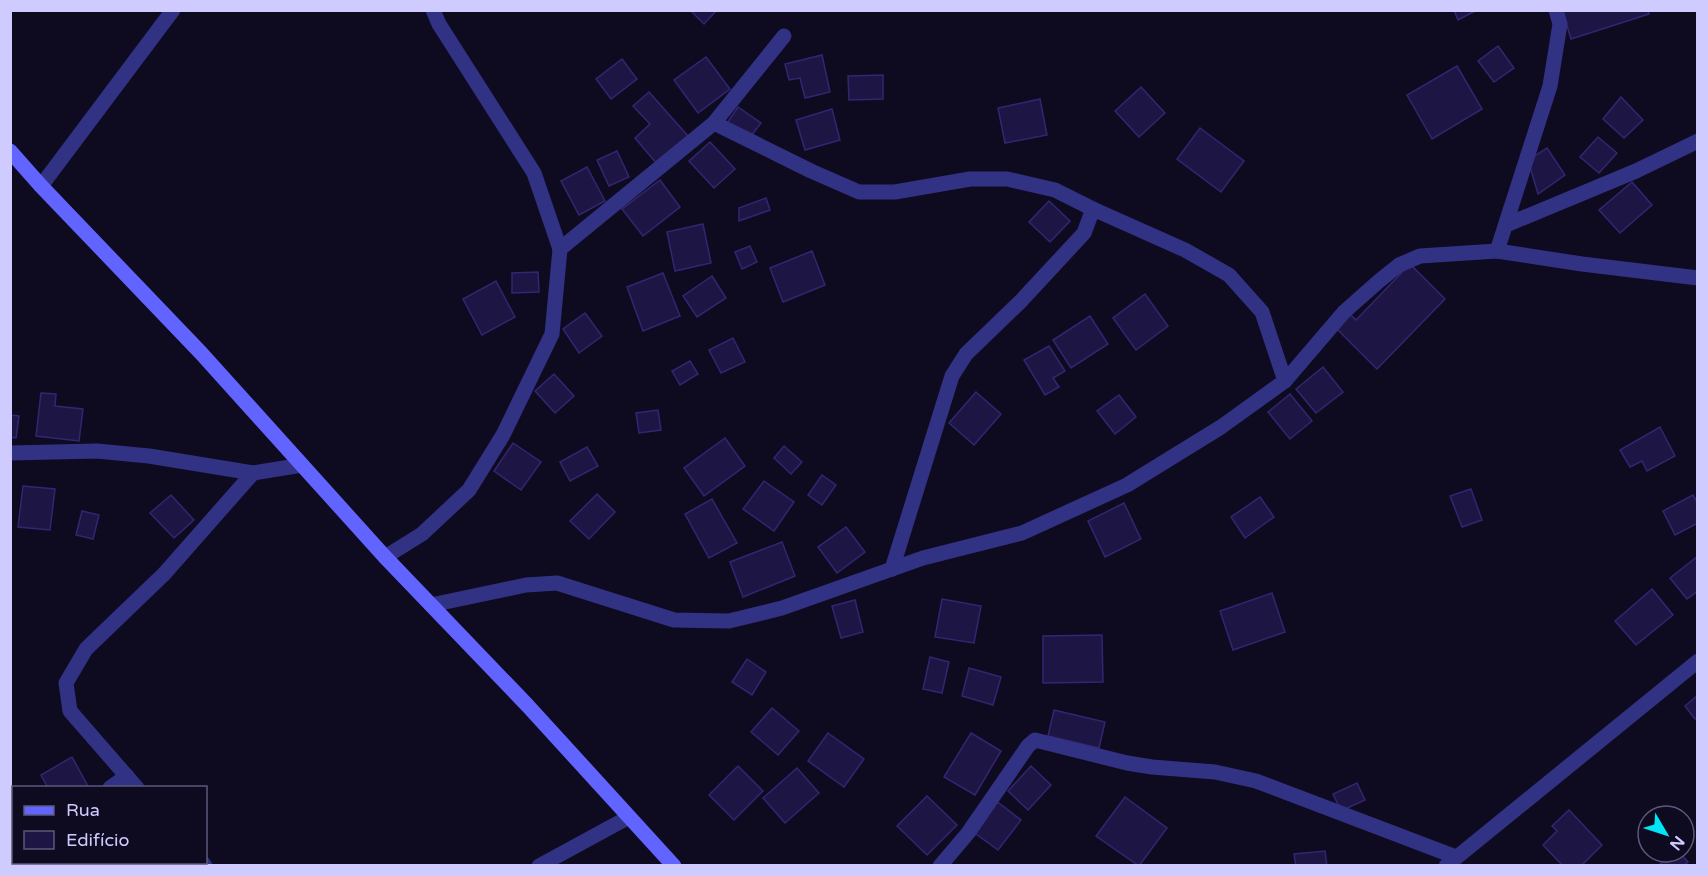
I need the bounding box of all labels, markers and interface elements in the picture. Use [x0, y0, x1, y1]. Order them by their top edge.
legend [12, 786, 207, 864]
text: Rua [66, 799, 100, 821]
north arrow [1636, 804, 1696, 864]
text: Edifício [66, 829, 130, 851]
text: N [1665, 832, 1689, 854]

